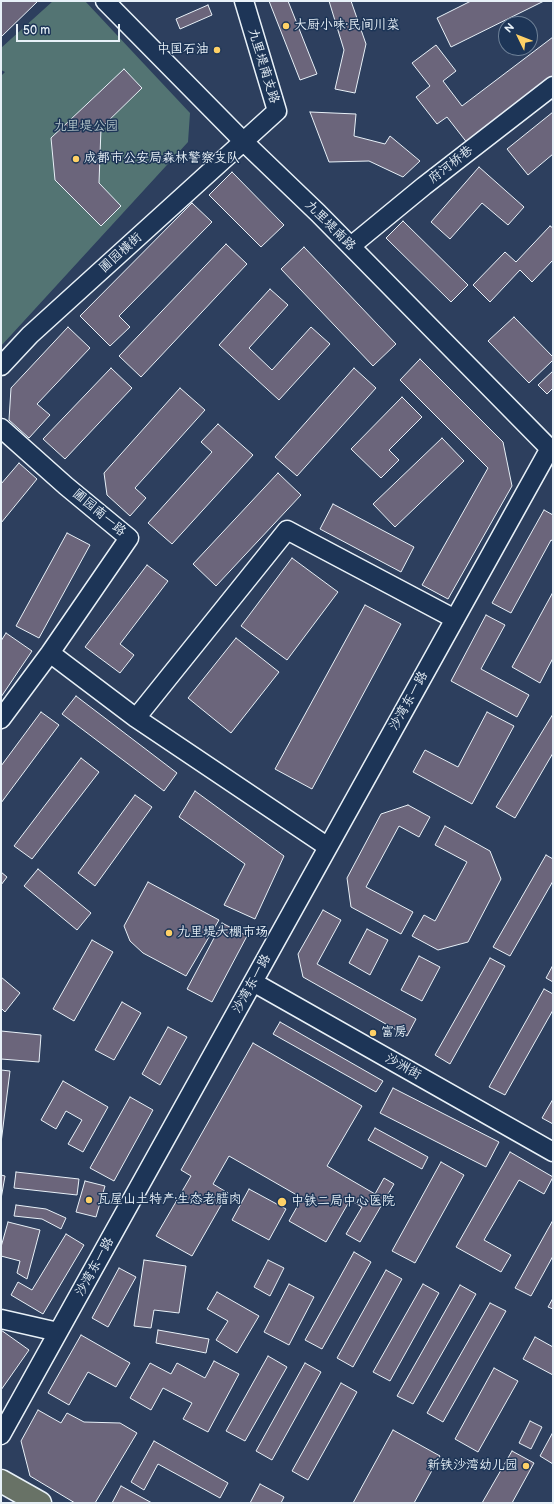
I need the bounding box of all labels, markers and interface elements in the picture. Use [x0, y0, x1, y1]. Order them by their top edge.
scale bar [18, 16, 122, 42]
north arrow [498, 16, 538, 56]
place label: 大厨小味·民间川菜 [294, 18, 399, 34]
marker: 大厨小味·民间川菜 [281, 21, 291, 31]
text: N [502, 21, 517, 36]
text: 50 m [23, 23, 50, 38]
street label: 九里堤南支路 [244, 26, 282, 106]
place label: 中国石油 [157, 42, 209, 58]
marker: 中国石油 [212, 45, 222, 55]
park label: 九里堤公园 [54, 119, 118, 135]
street label: 府河桥巷 [426, 143, 476, 187]
place label: 成都市公安局森林警察支队 [84, 151, 240, 167]
marker: 成都市公安局森林警察支队 [71, 154, 81, 164]
street label: 九里堤南路 [302, 198, 358, 254]
street label: 圃园横街 [96, 230, 146, 276]
street label: 圃园南一路 [69, 486, 129, 540]
street label: 沙湾东一路 [386, 669, 432, 733]
place label: 九里堤大棚市场 [177, 925, 268, 941]
marker: 九里堤大棚市场 [164, 928, 174, 938]
street label: 沙湾东一路 [229, 952, 275, 1016]
place label: 富房 [381, 1025, 407, 1041]
marker: 富房 [368, 1028, 378, 1038]
street label: 沙洲街 [382, 1051, 424, 1083]
place label: 瓦屋山土特产·生态老腊肉 [97, 1192, 241, 1208]
place label: 中铁二局中心医院 [291, 1194, 395, 1210]
marker: 瓦屋山土特产·生态老腊肉 [84, 1195, 94, 1205]
marker: 中铁二局中心医院 [276, 1196, 288, 1208]
street label: 沙湾东一路 [72, 1235, 118, 1299]
place label: 新铁沙湾幼儿园 [427, 1458, 518, 1474]
marker: 新铁沙湾幼儿园 [521, 1461, 531, 1471]

